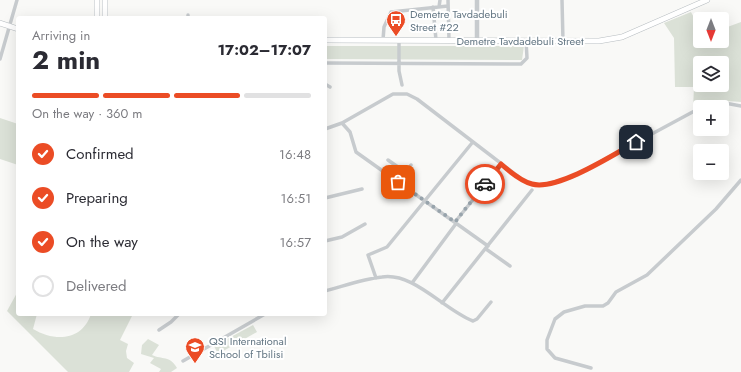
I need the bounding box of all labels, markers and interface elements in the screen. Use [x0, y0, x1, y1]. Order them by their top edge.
place label: Demetre Tavdadebuli Street #22 [410, 6, 508, 35]
bus stop icon: Demetre Tavdadebuli Street #22 [385, 9, 407, 37]
north arrow [693, 12, 729, 48]
map controls [693, 12, 729, 180]
text: Arriving in [32, 26, 90, 45]
street label: Demetre Tavdadebuli Street [456, 33, 584, 49]
text: 17:02–17:07 [217, 39, 311, 61]
text: 2 min [32, 41, 100, 79]
button: layers [693, 56, 729, 92]
button: + [693, 100, 729, 136]
text: On the way · 360 m [32, 104, 142, 123]
pin [619, 125, 653, 159]
icon: home [625, 131, 647, 153]
icon: check [32, 143, 54, 165]
text: Confirmed [66, 143, 134, 165]
button: − [693, 144, 729, 180]
text: 16:48 [279, 145, 311, 164]
courier [465, 164, 505, 204]
pin [381, 165, 415, 199]
icon: bag [387, 171, 409, 193]
icon: car [474, 173, 496, 195]
icon: check [32, 187, 54, 209]
text: Preparing [66, 187, 128, 209]
text: 16:51 [281, 189, 311, 208]
icon: check [32, 231, 54, 253]
text: On the way [66, 231, 138, 253]
text: 16:57 [280, 233, 311, 252]
text: Delivered [66, 275, 127, 297]
place label: QSI International School of Tbilisi [209, 333, 286, 362]
school or university icon: QSI International School of Tbilisi [184, 336, 206, 364]

